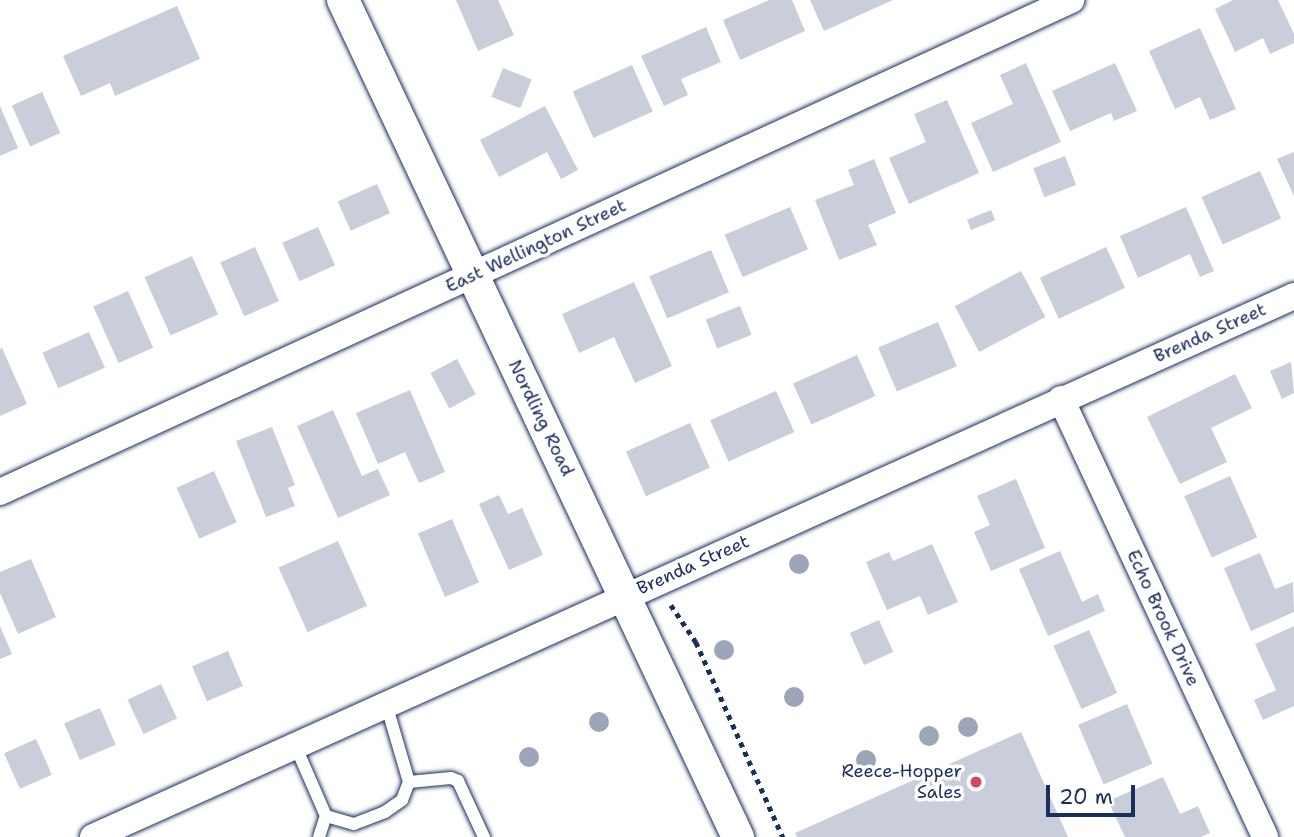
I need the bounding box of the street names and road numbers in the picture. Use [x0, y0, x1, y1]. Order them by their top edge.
street label: East Wellington Street [442, 195, 630, 297]
street label: Brenda Street [1150, 299, 1270, 367]
street label: Nordling Road [504, 356, 578, 480]
street label: Brenda Street [633, 531, 753, 599]
street label: Echo Brook Drive [1122, 546, 1204, 690]

